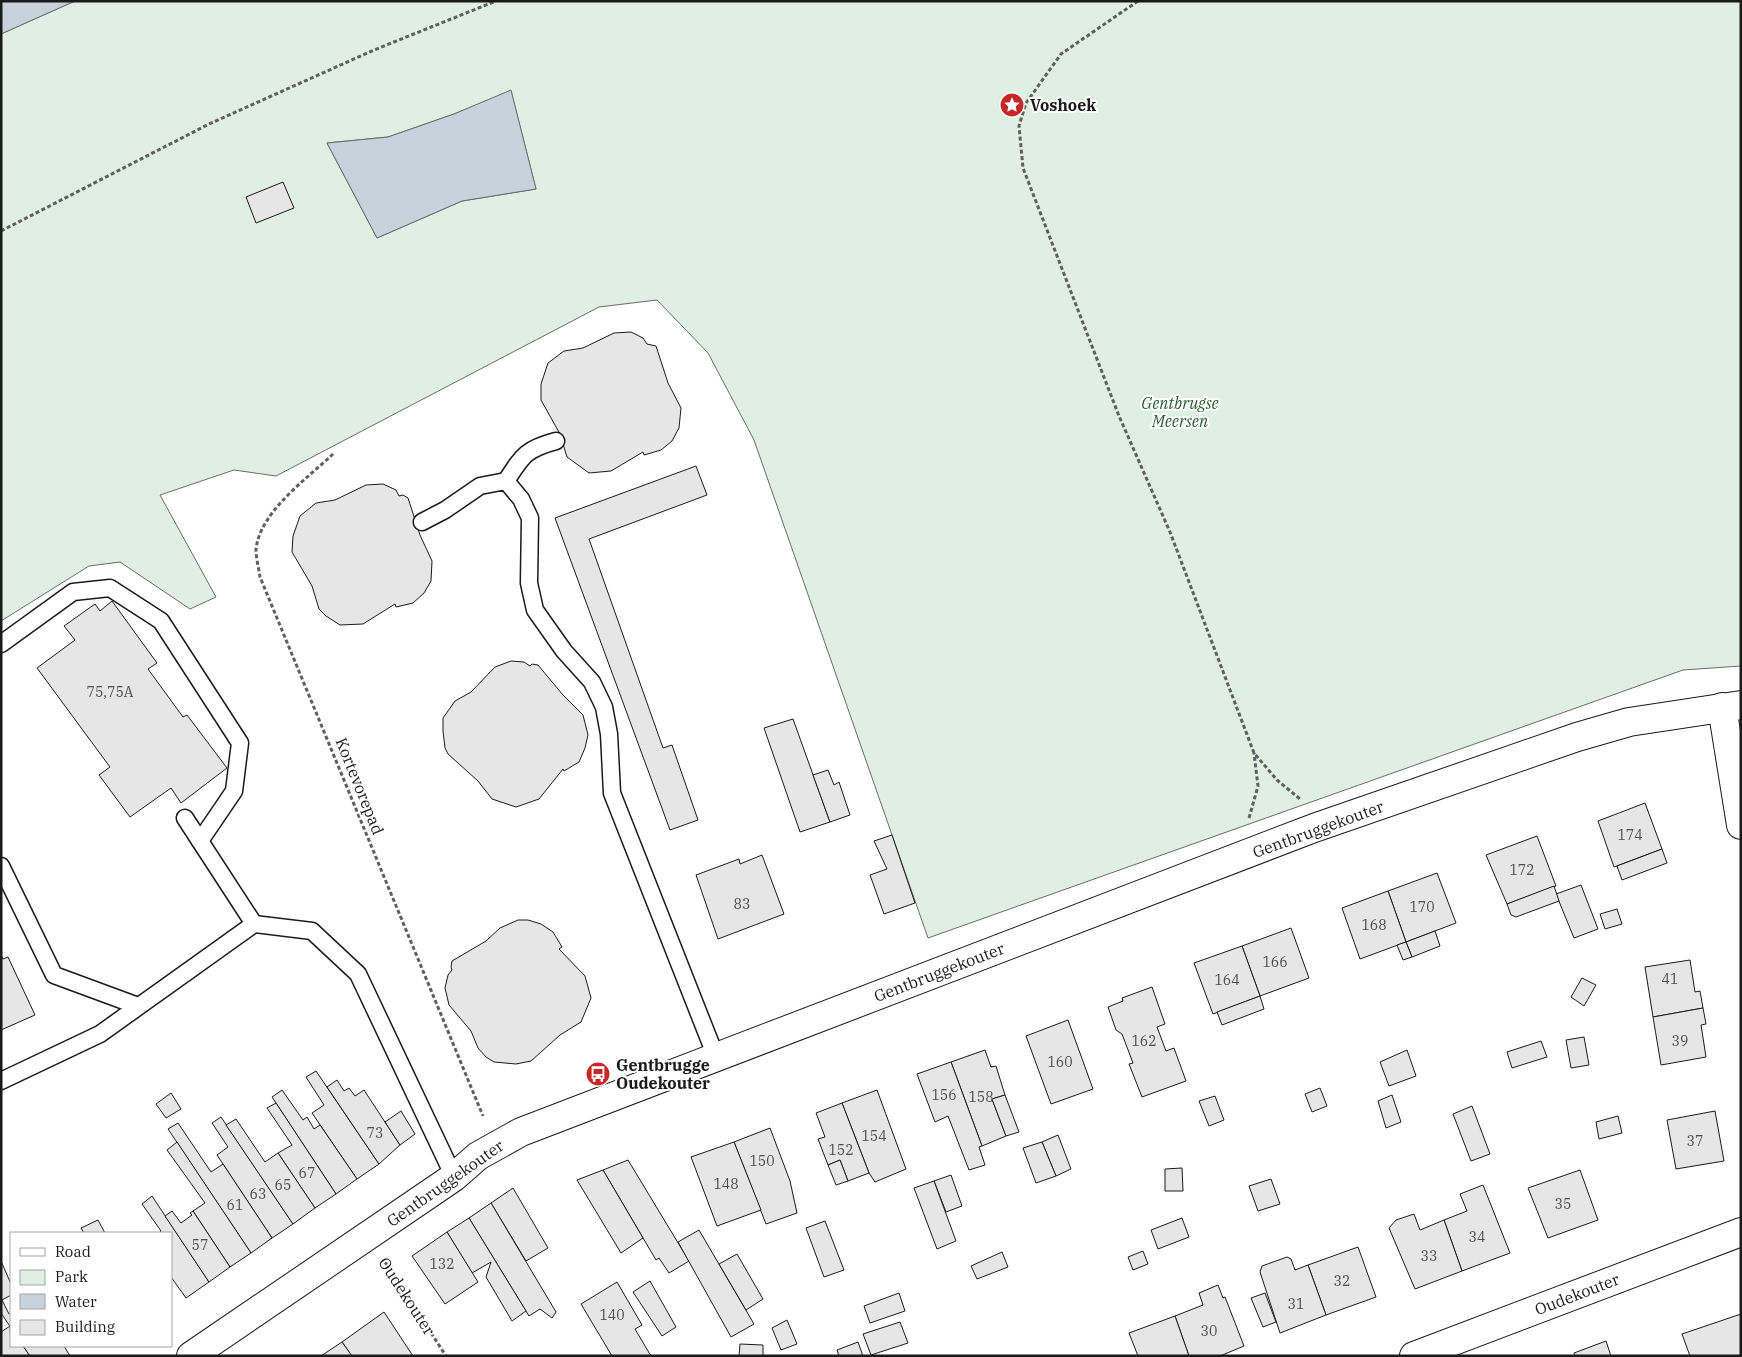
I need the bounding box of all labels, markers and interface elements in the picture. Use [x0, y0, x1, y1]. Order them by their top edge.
place icon: Voshoek [999, 92, 1025, 118]
place label: Voshoek [1030, 95, 1096, 115]
park label: Gentbrugse Meersen [1141, 393, 1219, 431]
house number: 75,75A [87, 683, 134, 701]
street label: Kortevorepad [331, 735, 389, 838]
street label: Gentbruggekouter [1250, 796, 1386, 862]
house number: 174 [1617, 826, 1643, 844]
house number: 172 [1509, 861, 1535, 879]
house number: 83 [734, 895, 750, 913]
house number: 170 [1409, 898, 1435, 916]
house number: 168 [1361, 916, 1387, 934]
street label: Gentbruggekouter [871, 938, 1007, 1006]
house number: 166 [1262, 953, 1288, 971]
house number: 41 [1662, 970, 1678, 988]
house number: 164 [1214, 971, 1240, 989]
house number: 162 [1131, 1032, 1157, 1050]
house number: 39 [1672, 1032, 1688, 1050]
house number: 160 [1047, 1053, 1073, 1071]
place label: Gentbrugge Oudekouter [616, 1055, 710, 1093]
bus stop icon: Gentbrugge Oudekouter [585, 1061, 611, 1087]
house number: 156 [931, 1086, 957, 1104]
house number: 158 [968, 1088, 994, 1106]
house number: 73 [367, 1124, 383, 1142]
house number: 154 [861, 1127, 887, 1145]
house number: 37 [1687, 1132, 1703, 1150]
street label: Gentbruggekouter [383, 1135, 507, 1231]
house number: 152 [828, 1141, 854, 1159]
house number: 150 [749, 1152, 775, 1170]
house number: 67 [299, 1164, 315, 1182]
house number: 148 [713, 1175, 739, 1193]
house number: 65 [275, 1176, 291, 1194]
house number: 63 [250, 1185, 266, 1203]
house number: 35 [1555, 1195, 1571, 1213]
house number: 61 [227, 1196, 243, 1214]
house number: 34 [1469, 1228, 1485, 1246]
legend [10, 1232, 172, 1347]
house number: 57 [192, 1236, 208, 1254]
text: Road [55, 1242, 91, 1261]
house number: 33 [1421, 1247, 1437, 1265]
street label: Oudekouter [374, 1253, 440, 1339]
house number: 132 [429, 1255, 455, 1273]
text: Park [55, 1267, 88, 1286]
street label: Oudekouter [1532, 1269, 1622, 1319]
house number: 32 [1334, 1272, 1350, 1290]
text: Water [55, 1292, 97, 1311]
house number: 31 [1288, 1295, 1304, 1313]
house number: 140 [599, 1306, 625, 1324]
text: Building [55, 1317, 115, 1336]
house number: 30 [1201, 1322, 1217, 1340]

